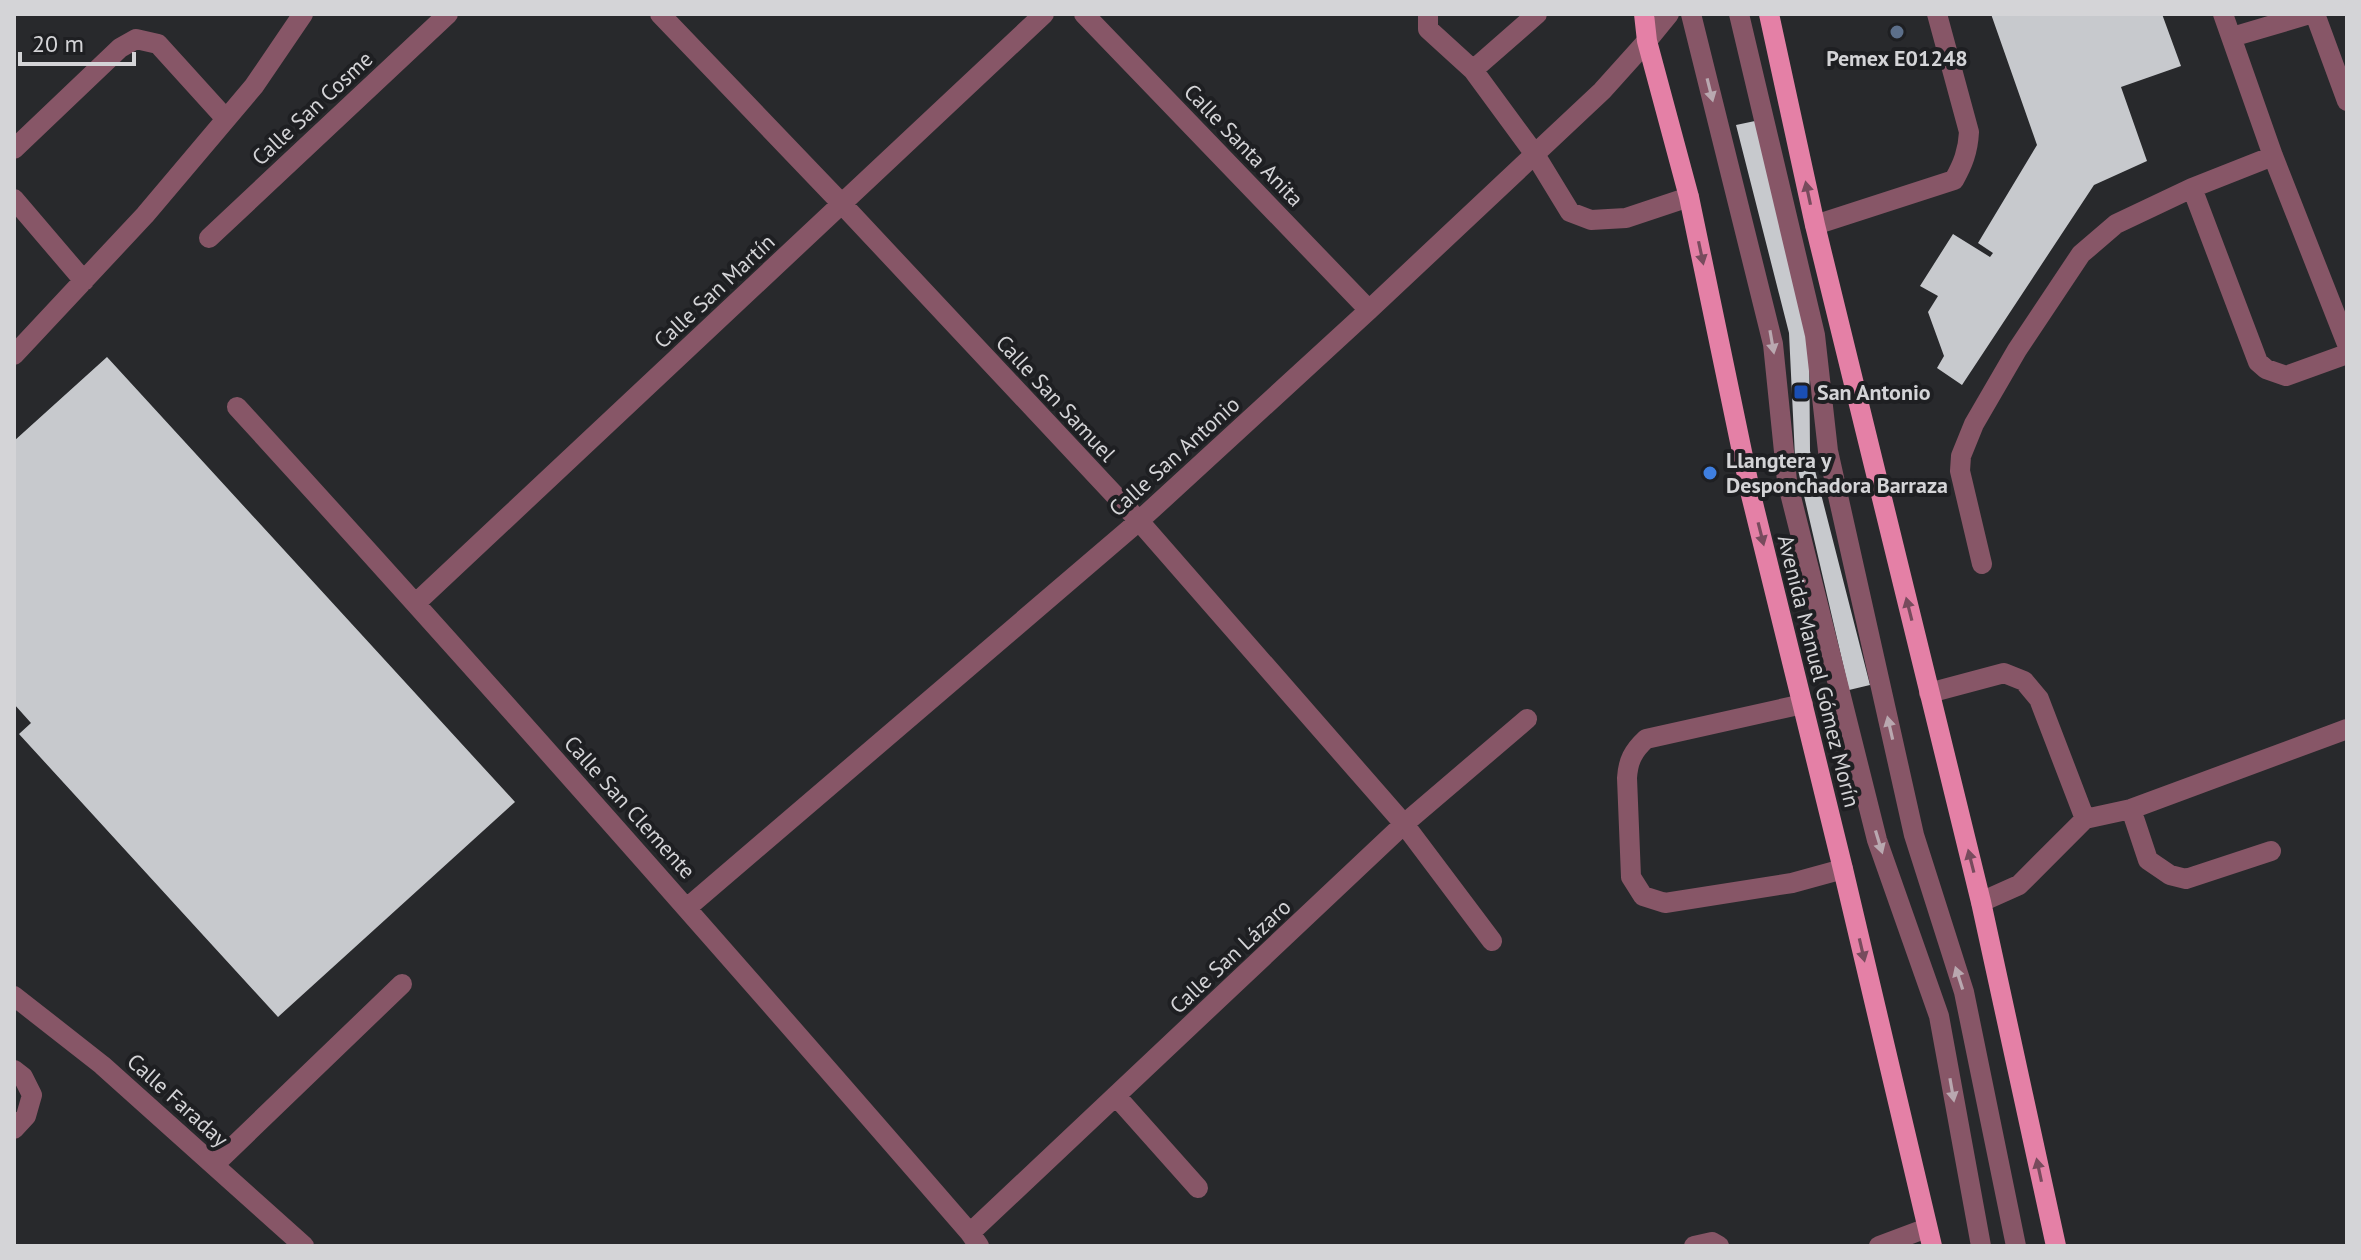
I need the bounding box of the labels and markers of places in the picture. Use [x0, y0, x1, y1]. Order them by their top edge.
marker: Pemex E01248 [1888, 23, 1906, 41]
place label: Pemex E01248 [1826, 44, 1968, 72]
place label: San Antonio [1817, 378, 1931, 406]
marker: San Antonio [1792, 383, 1810, 401]
place label: Llangtera y Desponchadora Barraza [1726, 446, 1948, 499]
marker: Llangtera y Desponchadora Barraza [1701, 464, 1719, 482]

